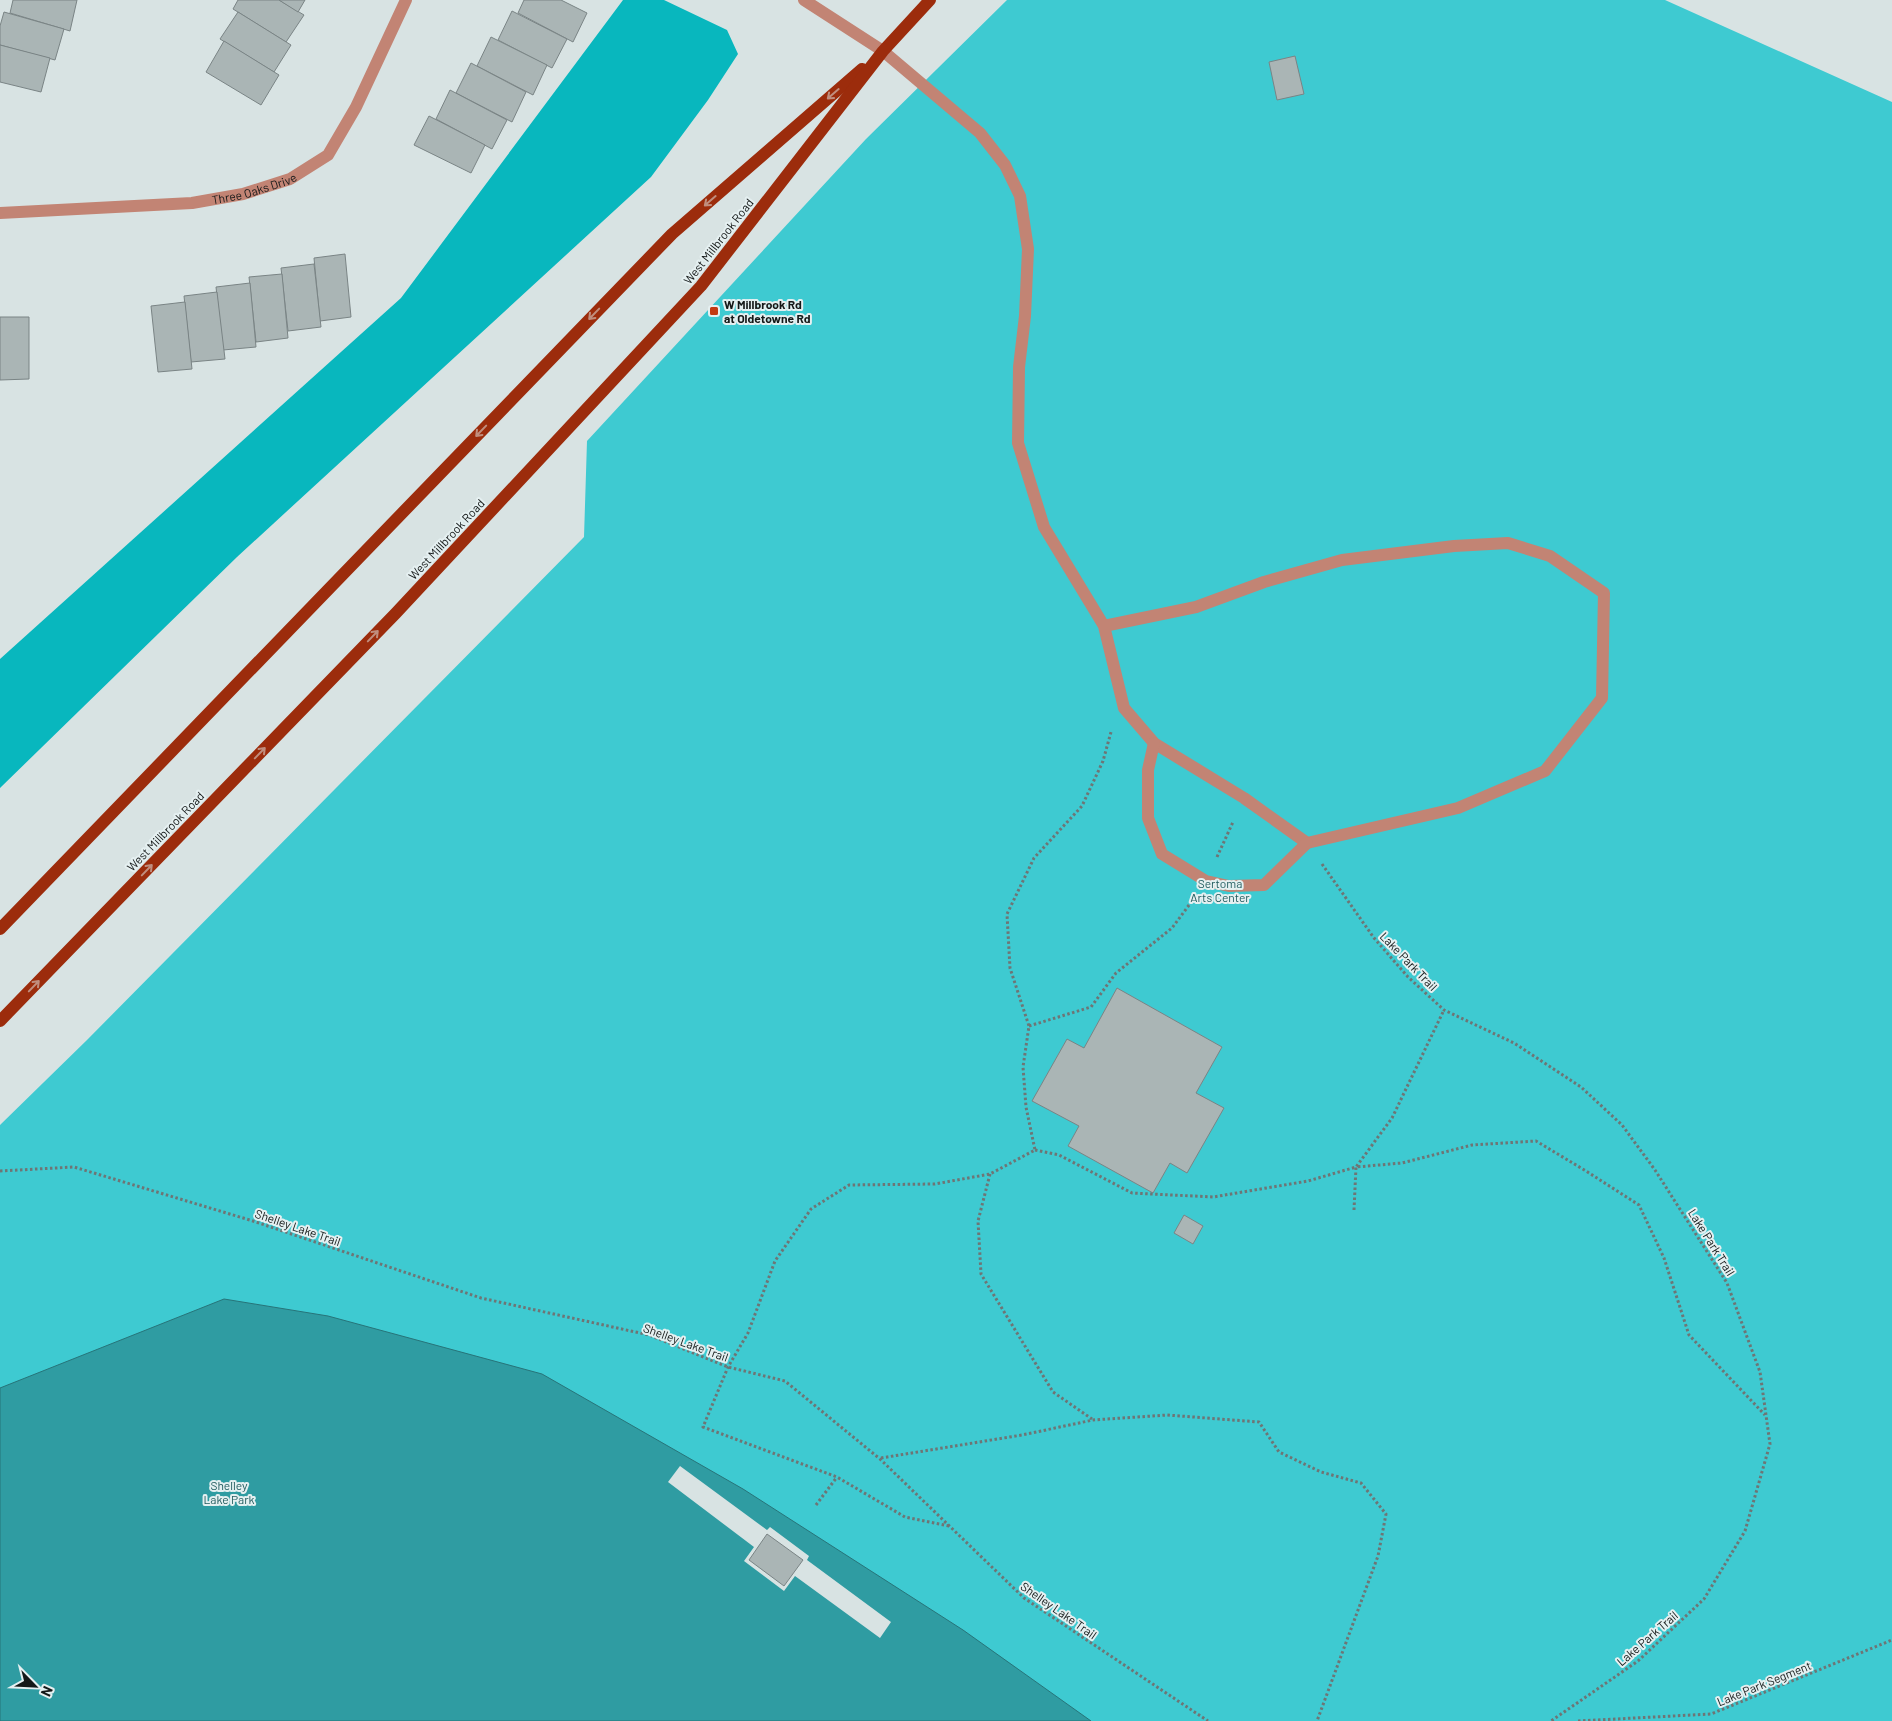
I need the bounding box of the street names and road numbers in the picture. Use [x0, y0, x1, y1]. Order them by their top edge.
street label: Three Oaks Drive [211, 170, 299, 206]
street label: West Millbrook Road [680, 195, 756, 287]
street label: West Millbrook Road [405, 496, 487, 582]
street label: West Millbrook Road [124, 788, 206, 874]
street label: Lake Park Trail [1378, 929, 1440, 993]
street label: Shelley Lake Trail [253, 1206, 343, 1248]
street label: Lake Park Trail [1686, 1206, 1738, 1278]
street label: Shelley Lake Trail [642, 1320, 730, 1364]
street label: Shelley Lake Trail [1018, 1579, 1100, 1641]
street label: Lake Park Trail [1614, 1608, 1680, 1668]
street label: Lake Park Segment [1715, 1658, 1813, 1708]

